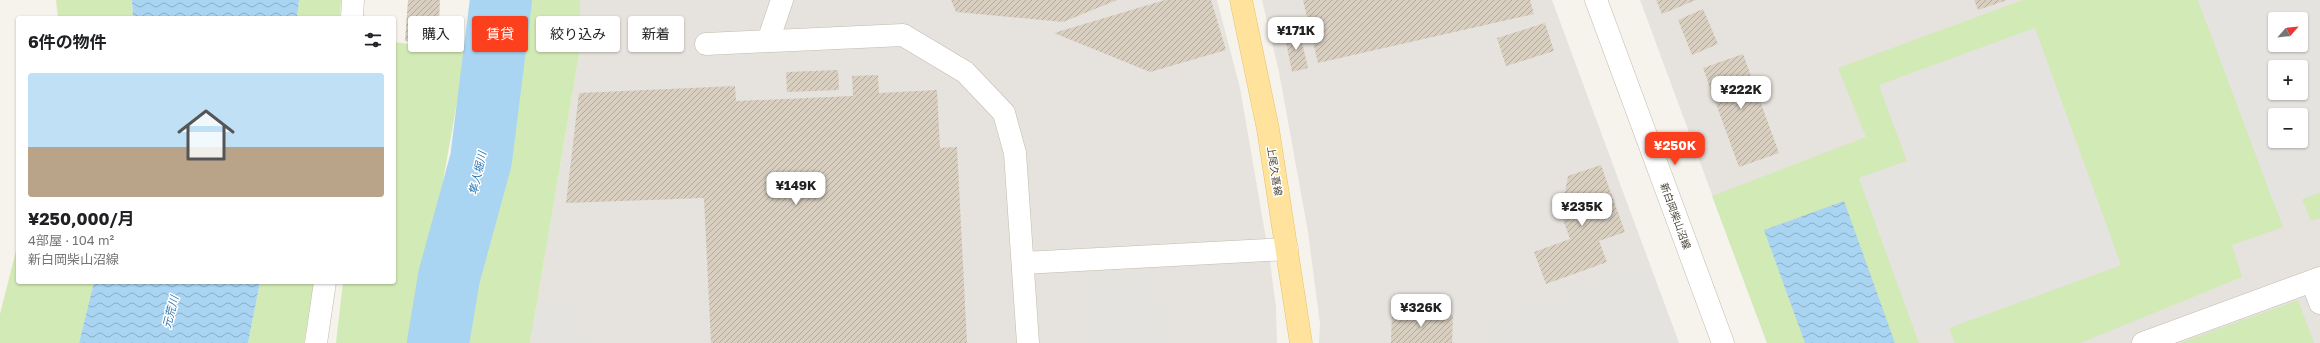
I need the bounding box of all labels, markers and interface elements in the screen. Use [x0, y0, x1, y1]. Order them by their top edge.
north arrow [2268, 12, 2308, 52]
map controls [2268, 12, 2308, 148]
chip: 購入 [408, 16, 464, 52]
chip: 賃貸 [472, 16, 528, 52]
chip: 絞り込み [536, 16, 620, 52]
chip: 新着 [628, 16, 684, 52]
pin: ¥171K [1268, 17, 1324, 51]
text: ¥171K [1277, 22, 1315, 38]
icon: filters [362, 29, 384, 51]
text: 6件の物件 [28, 31, 107, 52]
button: + [2268, 60, 2308, 100]
pin: ¥222K [1713, 76, 1769, 110]
text: ¥222K [1720, 81, 1762, 97]
icon: home [170, 99, 242, 171]
button: − [2268, 108, 2308, 148]
pin: ¥250K [1647, 132, 1703, 166]
text: ¥250K [1654, 137, 1696, 153]
street label: 上尾久喜線 [1265, 145, 1285, 197]
water label: 隼人堀川 [466, 149, 489, 196]
pin: ¥149K [768, 172, 824, 206]
text: ¥149K [775, 177, 817, 193]
street label: 新白岡柴山沼線 [1658, 181, 1694, 251]
pin: ¥235K [1554, 193, 1610, 227]
text: ¥235K [1561, 198, 1603, 214]
text: ¥250,000/月 [28, 208, 135, 229]
text: 4部屋 · 104 m² [28, 232, 114, 248]
text: 新白岡柴山沼線 [28, 251, 119, 267]
water label: 元荒川 [160, 293, 181, 330]
pin: ¥326K [1393, 294, 1449, 328]
text: ¥326K [1400, 299, 1442, 315]

